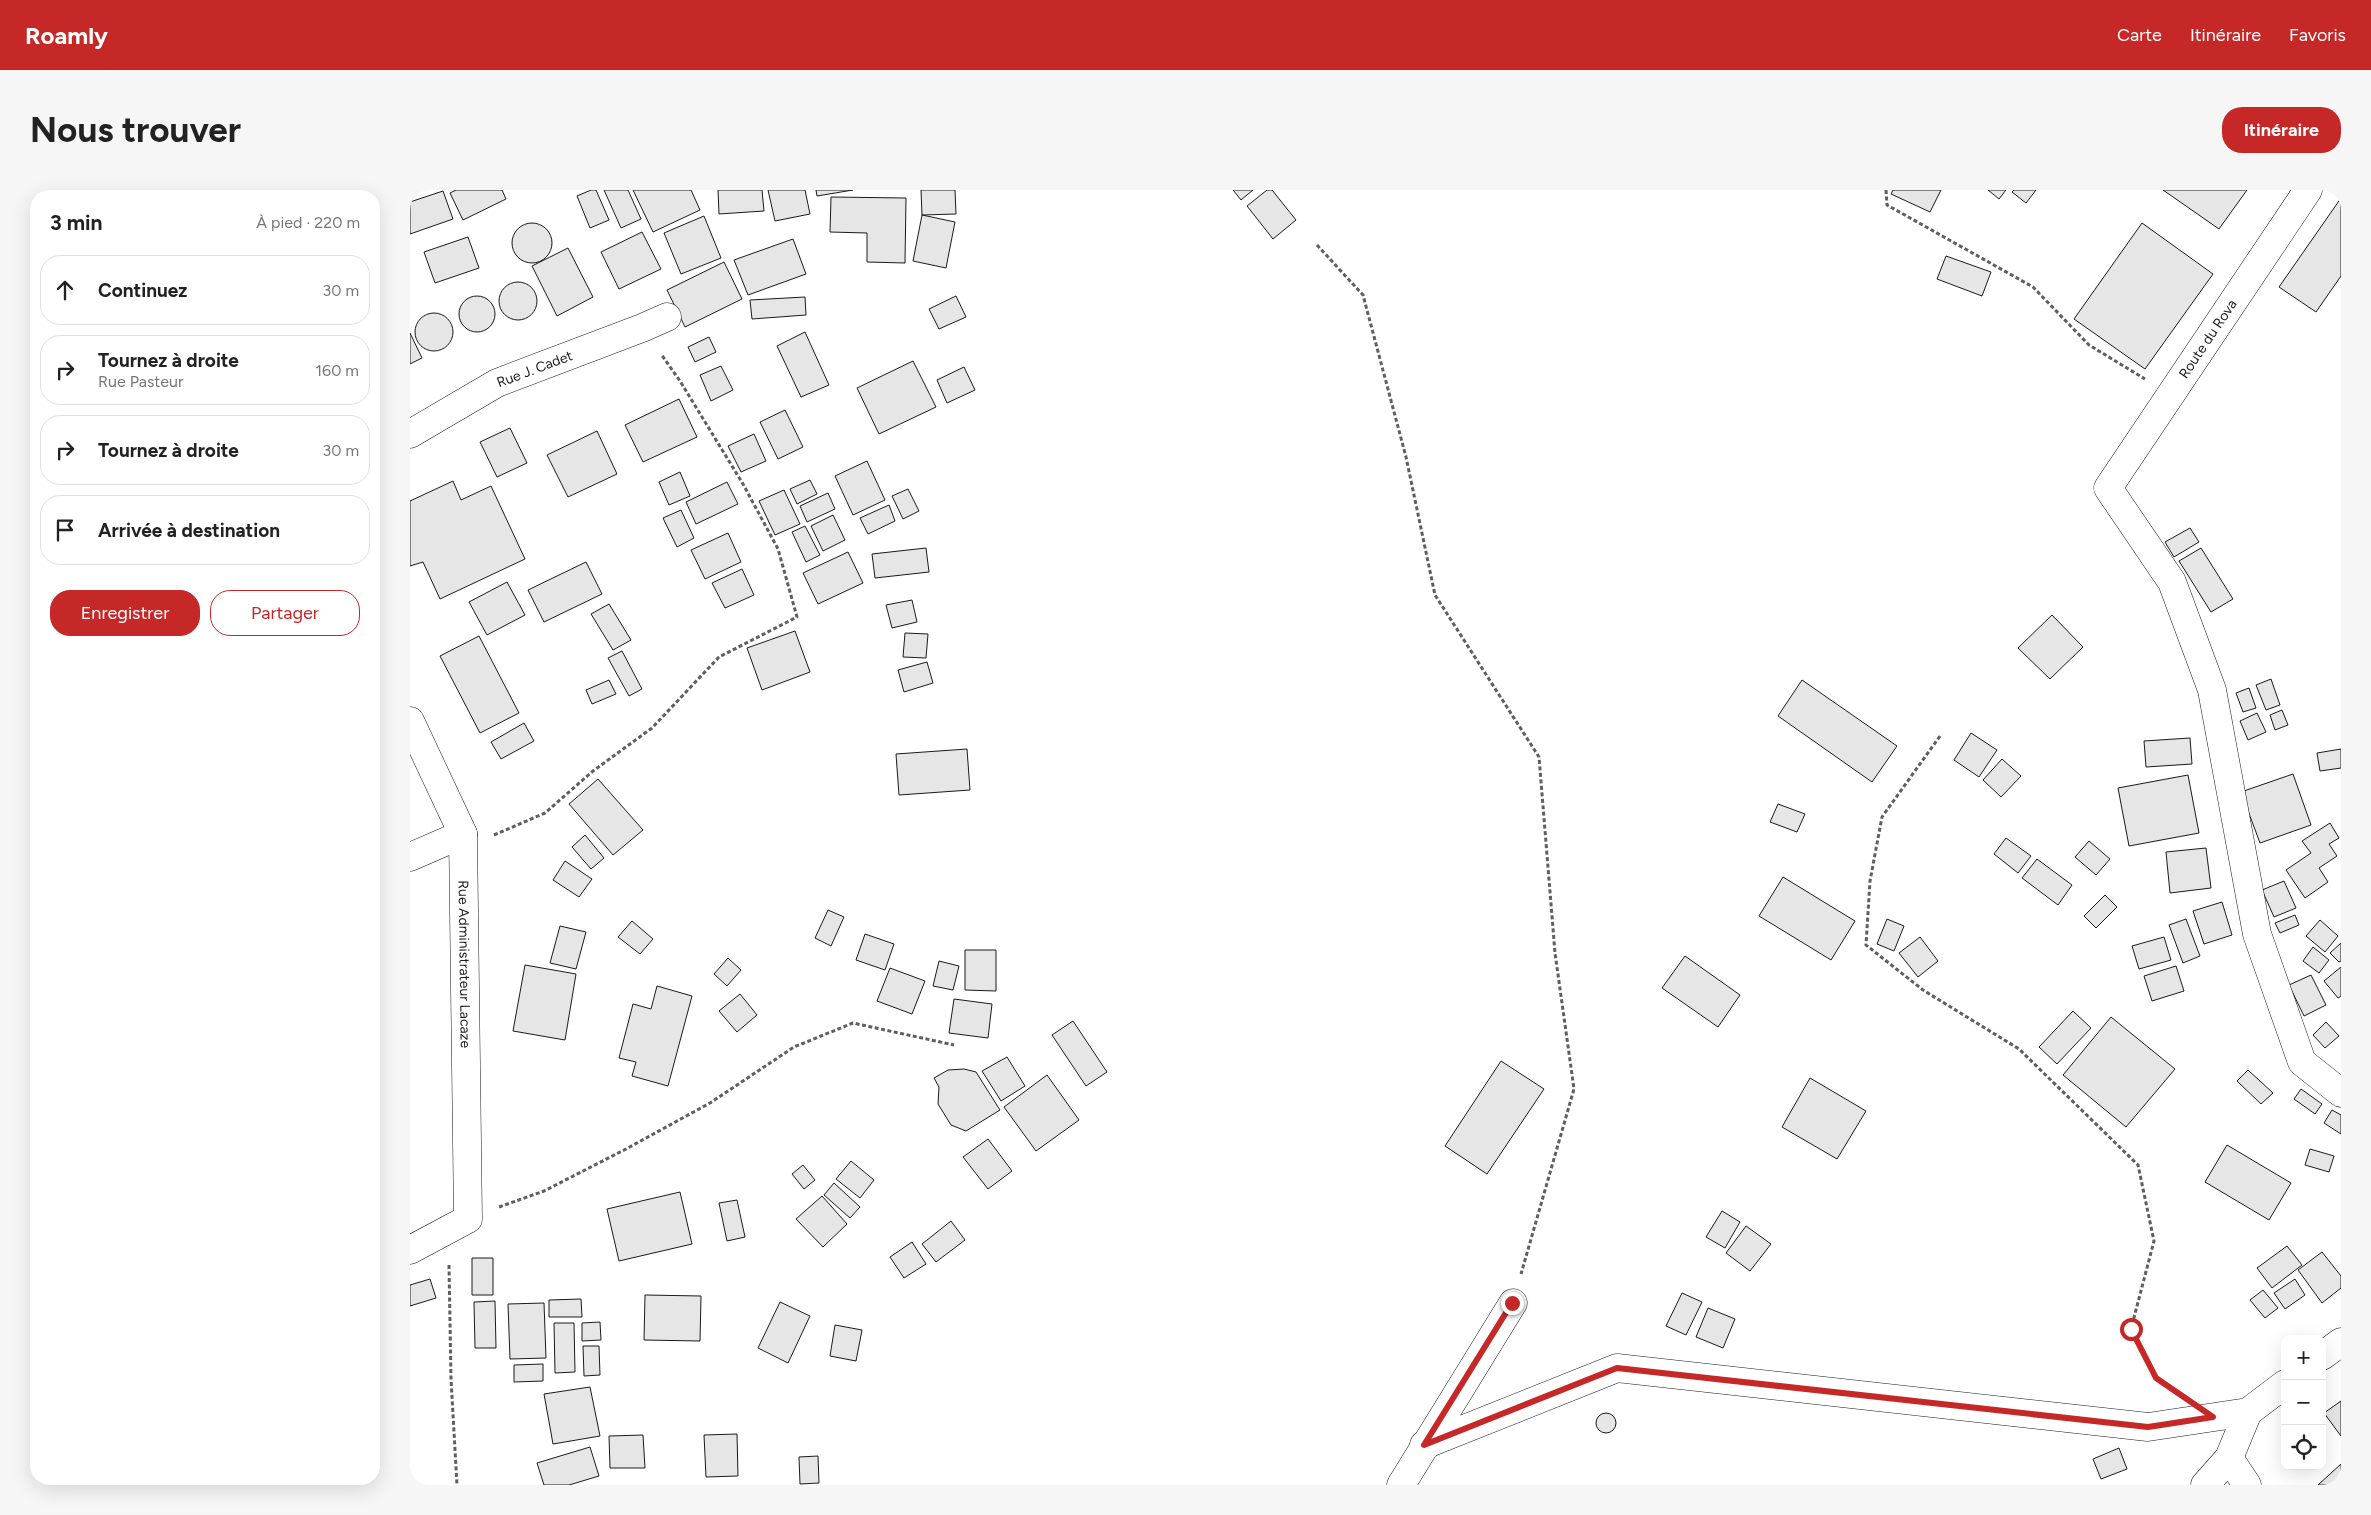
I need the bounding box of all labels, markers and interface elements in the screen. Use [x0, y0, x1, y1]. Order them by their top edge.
text: Roamly [25, 21, 108, 50]
text: Carte [2117, 24, 2162, 46]
text: Itinéraire [2190, 24, 2261, 46]
text: Favoris [2289, 24, 2346, 46]
button: Itinéraire [2222, 107, 2341, 153]
text: Nous trouver [30, 109, 241, 151]
text: 3 min [50, 210, 102, 235]
text: À pied · 220 m [256, 213, 360, 232]
icon: ahead [51, 276, 79, 304]
text: Continuez [98, 279, 187, 302]
text: 30 m [322, 281, 359, 300]
street label: Route du Rova [2175, 296, 2241, 382]
street label: Rue J. Cadet [494, 347, 575, 391]
text: Tournez à droite [98, 349, 239, 372]
icon: right [51, 356, 79, 384]
text: 160 m [316, 361, 359, 380]
text: Rue Pasteur [98, 372, 183, 391]
icon: right [51, 436, 79, 464]
text: Tournez à droite [98, 439, 239, 462]
text: 30 m [322, 441, 359, 460]
icon: arrive [51, 516, 79, 544]
text: Arrivée à destination [98, 519, 280, 542]
button: Enregistrer [50, 590, 200, 636]
button: Partager [210, 590, 360, 636]
street label: Rue Administrateur Lacaze [455, 880, 474, 1049]
route end [1501, 1292, 1524, 1315]
route start [2120, 1318, 2143, 1341]
map controls [2281, 1335, 2326, 1470]
button: + [2281, 1335, 2326, 1380]
button: − [2281, 1380, 2326, 1425]
button: locate [2281, 1425, 2326, 1470]

